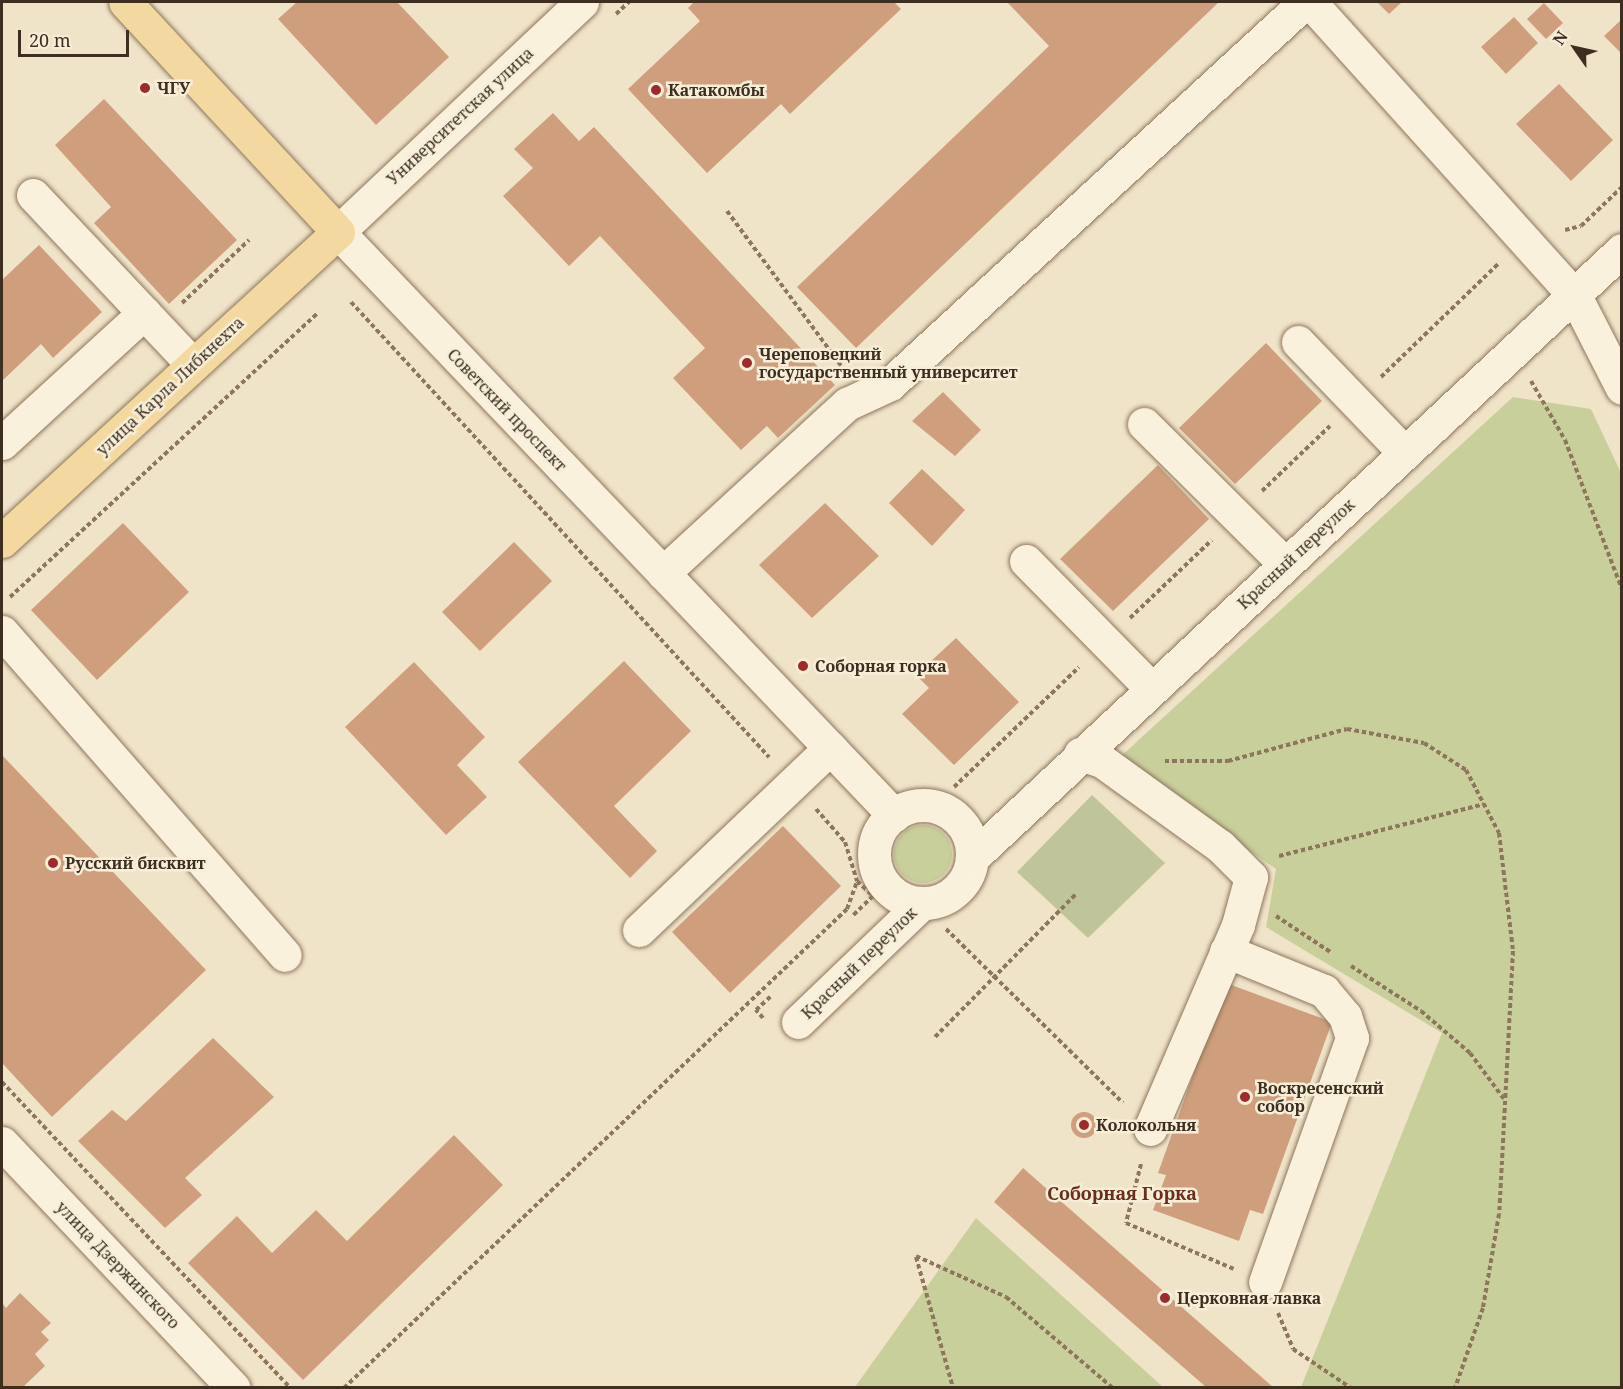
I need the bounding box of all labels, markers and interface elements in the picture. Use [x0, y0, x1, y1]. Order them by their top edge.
scale bar [21, 18, 132, 56]
north arrow [1545, 18, 1605, 78]
text: N [1547, 27, 1573, 49]
text: 20 m [29, 28, 71, 52]
street label: Университетская улица [383, 43, 537, 189]
place label: ЧГУ [157, 78, 190, 98]
place label: Катакомбы [668, 80, 764, 100]
marker: ЧГУ [138, 81, 152, 95]
marker: Катакомбы [649, 83, 663, 97]
street label: улица Карла Либкнехта [92, 313, 248, 459]
place label: Череповецкий государственный университет [759, 344, 1018, 382]
street label: Советский проспект [443, 345, 571, 475]
marker: Череповецкий государственный университет [740, 356, 754, 370]
street label: Красный переулок [1234, 495, 1358, 613]
place label: Соборная горка [815, 656, 947, 676]
marker: Соборная горка [796, 659, 810, 673]
place label: Русский бисквит [65, 853, 206, 873]
marker: Русский бисквит [46, 856, 60, 870]
street label: Красный переулок [797, 903, 921, 1023]
place label: Воскресенский собор [1257, 1078, 1384, 1116]
marker: Воскресенский собор [1238, 1090, 1252, 1104]
place label: Колокольня [1096, 1115, 1196, 1135]
marker: Колокольня [1077, 1118, 1091, 1132]
district label: Соборная Горка [1047, 1182, 1197, 1204]
street label: улица Дзержинского [52, 1197, 184, 1333]
place label: Церковная лавка [1177, 1288, 1321, 1308]
marker: Церковная лавка [1158, 1291, 1172, 1305]

